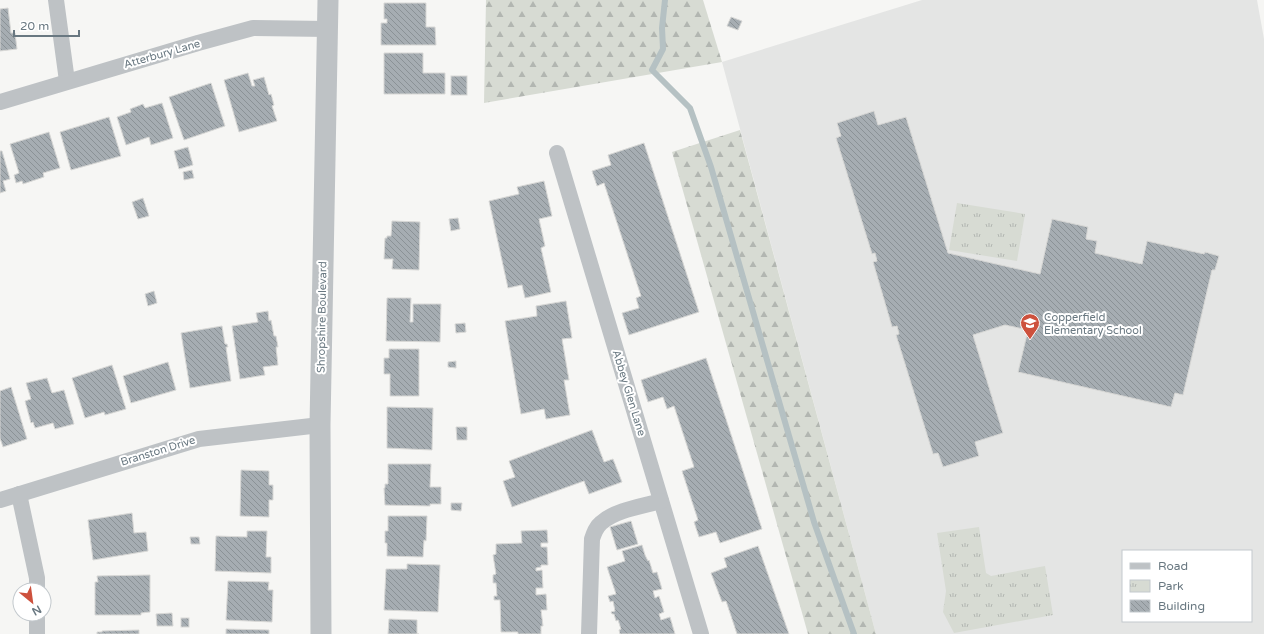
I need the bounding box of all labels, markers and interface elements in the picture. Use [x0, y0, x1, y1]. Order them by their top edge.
scale bar [14, 12, 79, 38]
text: 20 m [20, 19, 49, 33]
street label: Atterbury Lane [122, 37, 202, 71]
street label: Shropshire Boulevard [315, 261, 329, 373]
place label: Copperfield Elementary School [1044, 311, 1142, 337]
school or university icon: Copperfield Elementary School [1019, 312, 1041, 340]
street label: Abbey Glen Lane [610, 348, 648, 438]
street label: Branston Drive [119, 433, 197, 469]
legend [1122, 550, 1252, 622]
text: Road [1158, 559, 1188, 573]
text: Park [1158, 579, 1184, 593]
north arrow [12, 582, 52, 622]
text: Building [1158, 599, 1205, 613]
text: N [30, 602, 44, 618]

